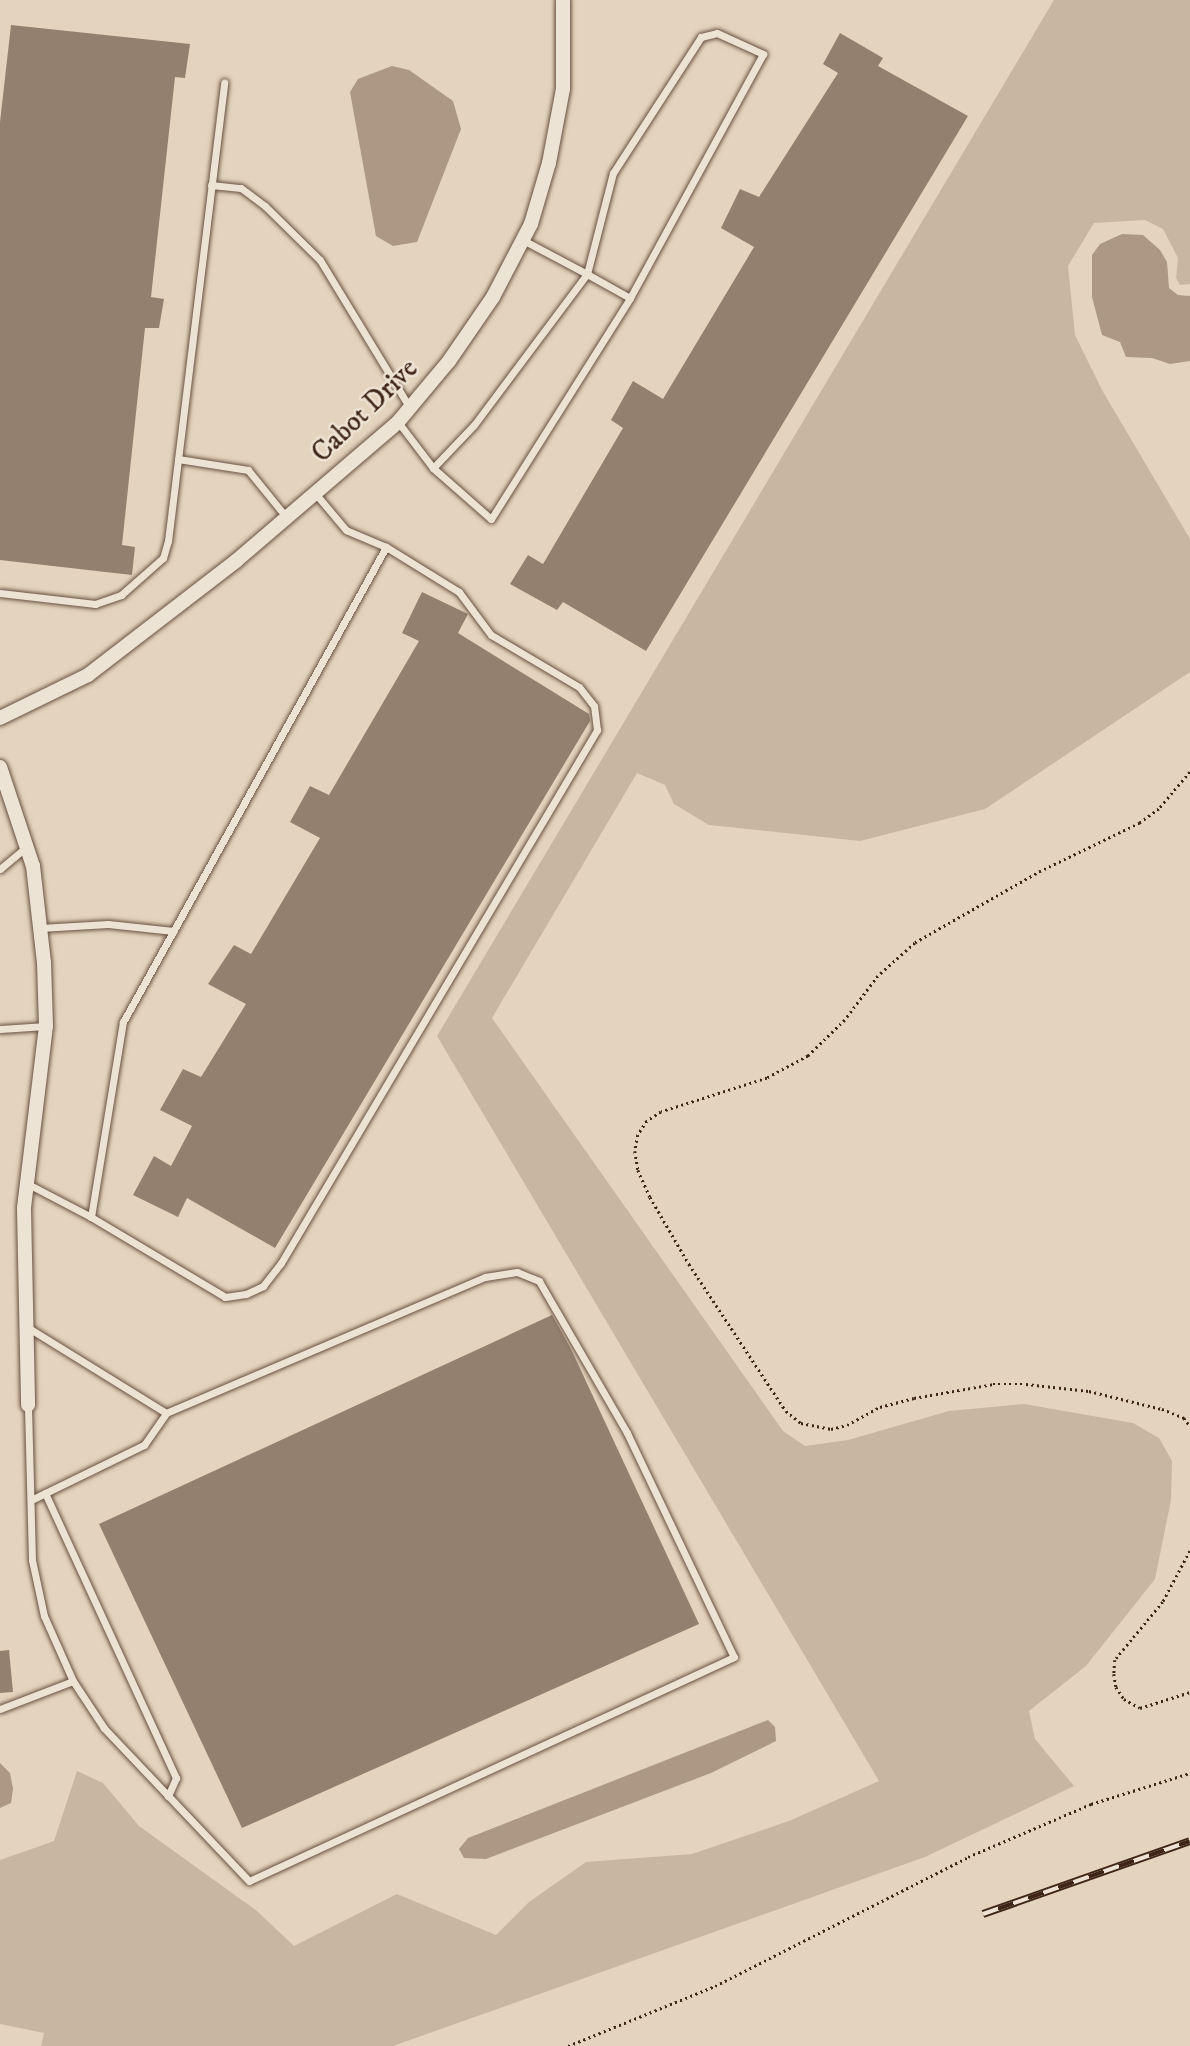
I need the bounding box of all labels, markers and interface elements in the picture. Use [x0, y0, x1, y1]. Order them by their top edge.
street label: Cabot Drive [305, 352, 425, 470]

